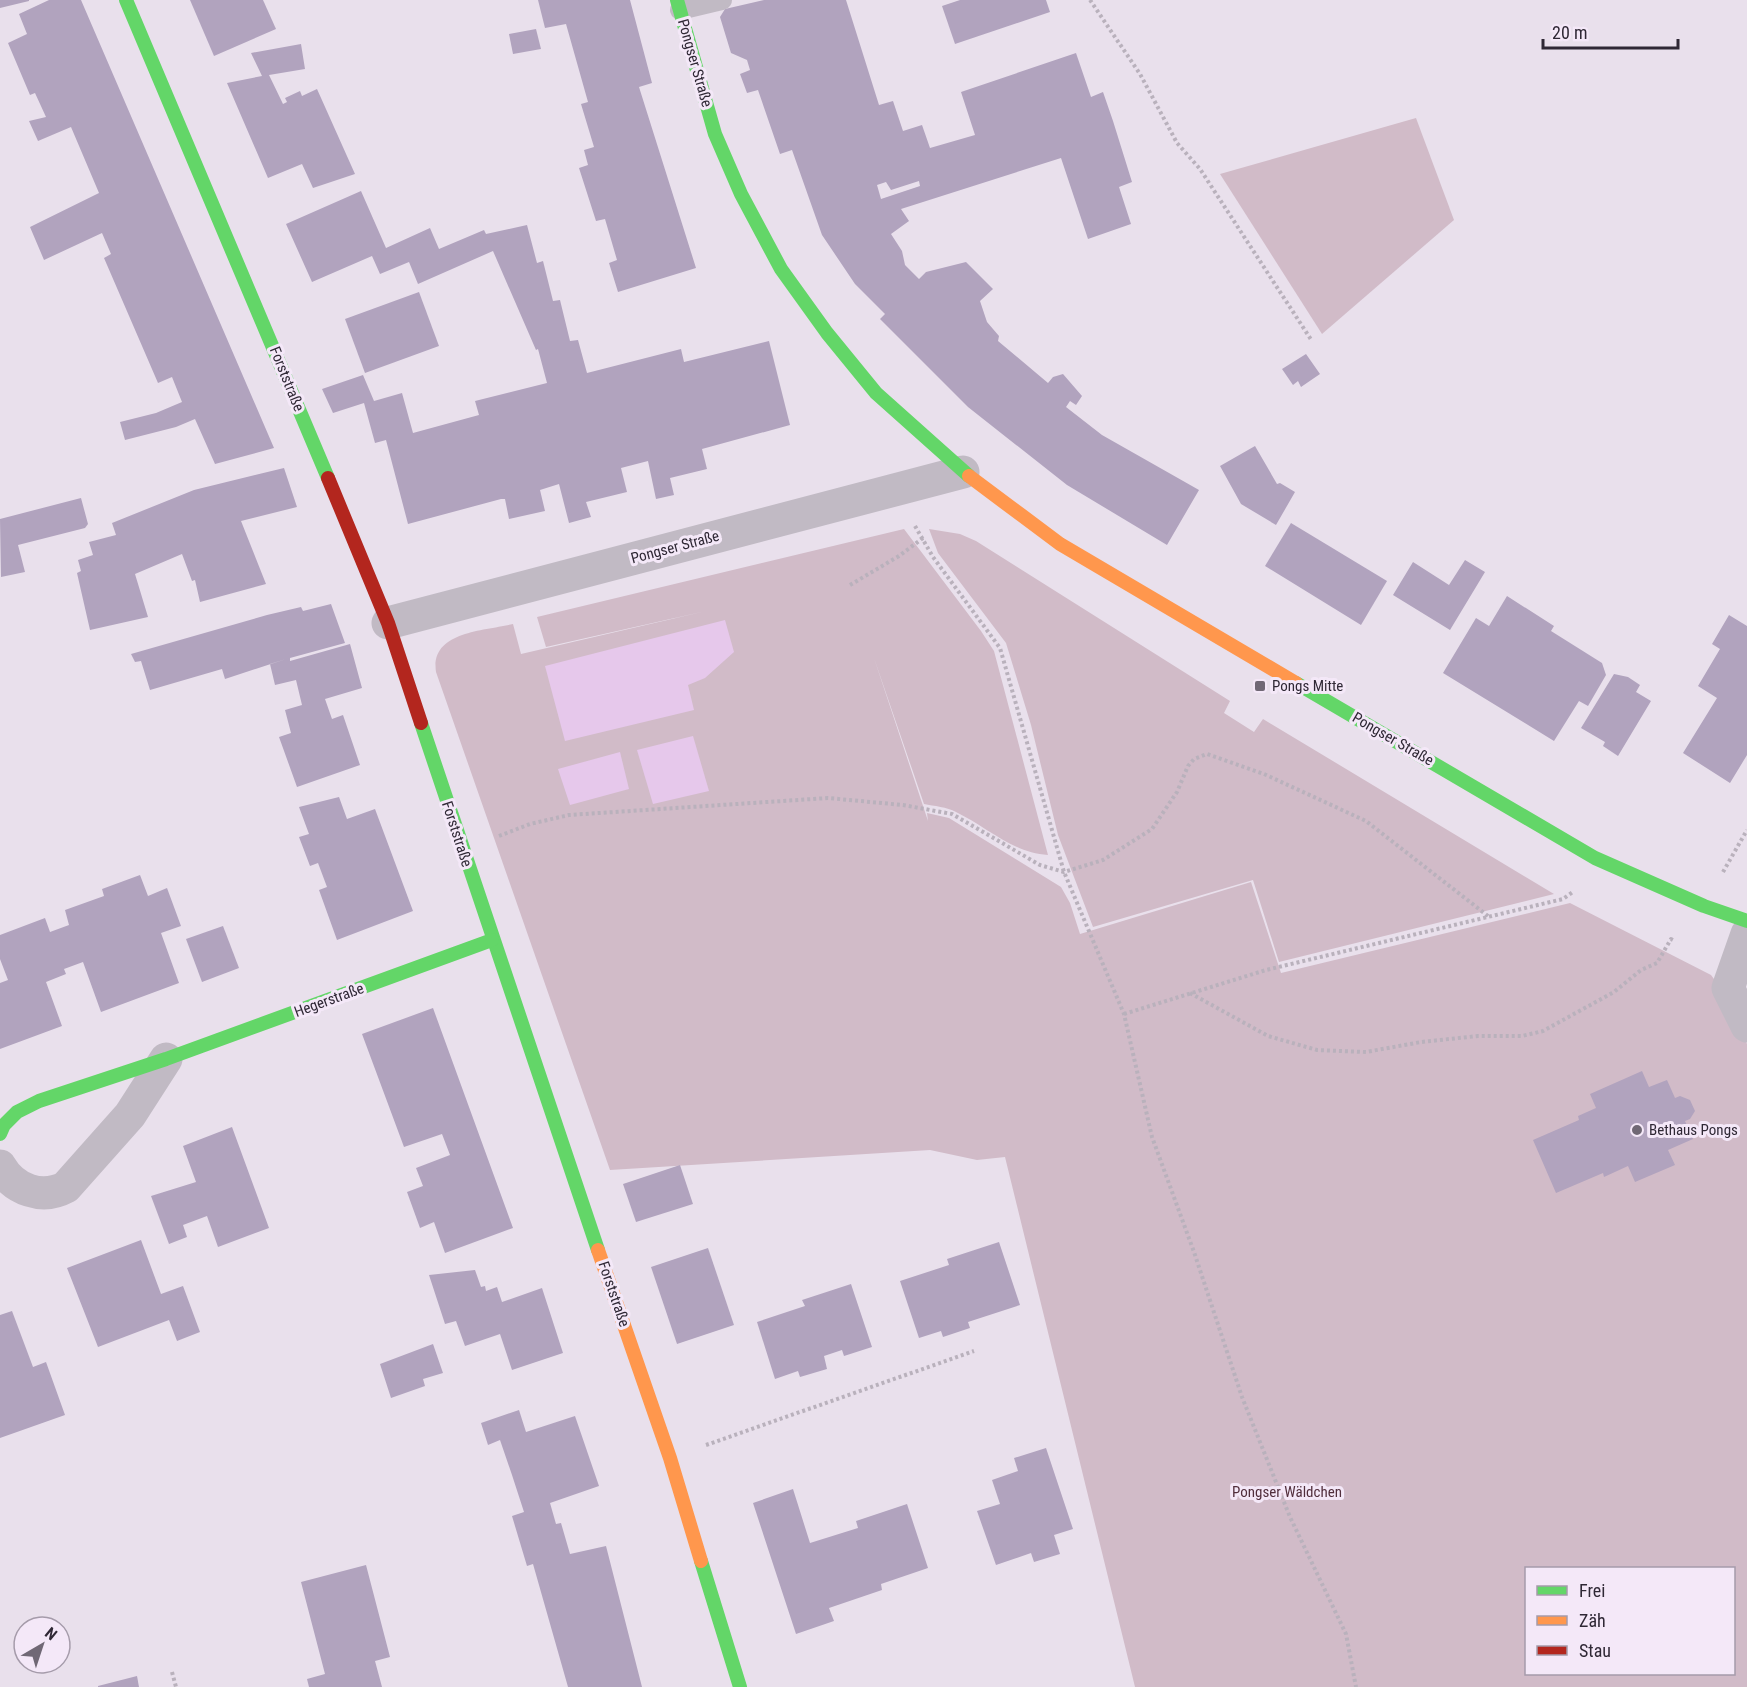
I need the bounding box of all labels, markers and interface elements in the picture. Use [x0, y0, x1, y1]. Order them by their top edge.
scale bar [1543, 12, 1678, 50]
street label: Pongser Straße [674, 17, 716, 109]
text: 20 m [1552, 22, 1587, 43]
street label: Forststraße [266, 344, 308, 414]
street label: Pongser Straße [629, 527, 721, 567]
place label: Pongs Mitte [1272, 677, 1343, 695]
marker: Pongs Mitte [1253, 679, 1267, 693]
street label: Pongser Straße [1349, 708, 1437, 770]
street label: Forststraße [438, 799, 476, 869]
street label: Hegerstraße [292, 979, 366, 1021]
place label: Bethaus Pongs [1649, 1121, 1738, 1139]
marker: Bethaus Pongs [1630, 1123, 1644, 1137]
street label: Forststraße [594, 1259, 634, 1329]
park label: Pongser Wäldchen [1232, 1483, 1342, 1501]
legend [1525, 1567, 1735, 1675]
text: Frei [1579, 1580, 1605, 1601]
text: Zäh [1579, 1610, 1606, 1631]
north arrow [12, 1615, 72, 1675]
text: N [41, 1623, 61, 1644]
text: Stau [1579, 1640, 1611, 1661]

